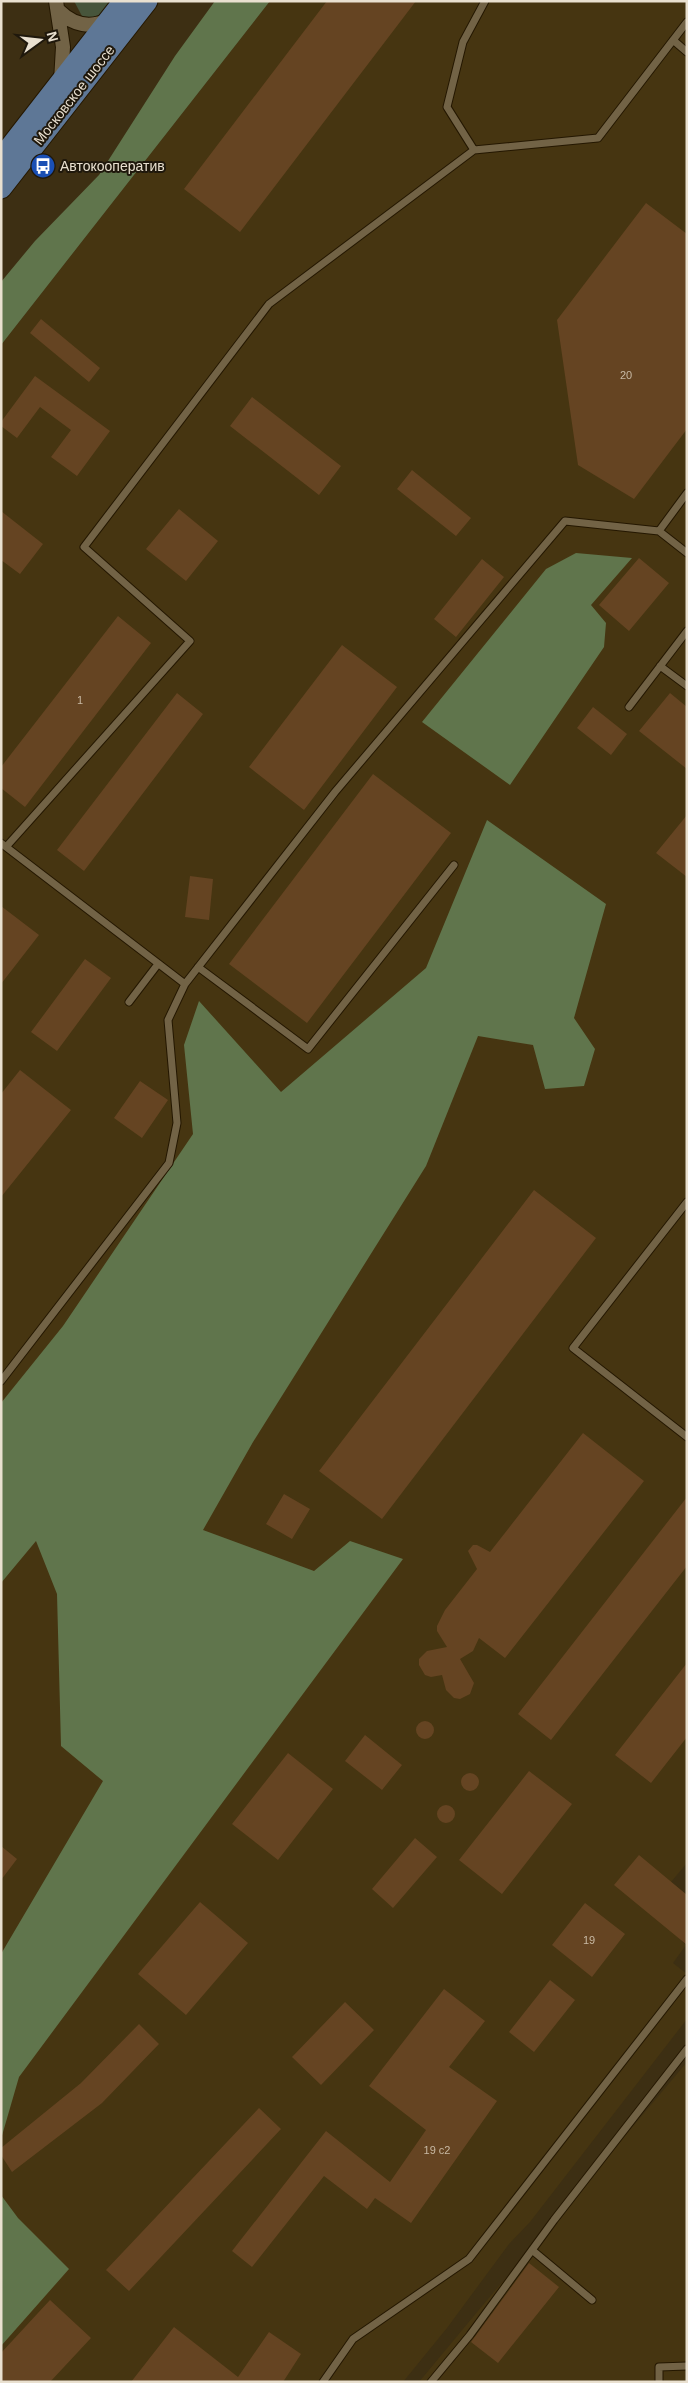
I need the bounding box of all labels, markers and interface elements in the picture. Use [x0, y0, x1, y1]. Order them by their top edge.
north arrow [15, 15, 65, 65]
text: N [44, 30, 62, 44]
street label: Московское шоссе [30, 42, 118, 148]
bus stop icon: Автокооператив [30, 153, 56, 179]
place label: Автокооператив [60, 158, 165, 174]
house number: 20 [620, 369, 632, 381]
house number: 1 [77, 694, 83, 706]
house number: 19 [583, 1934, 595, 1946]
house number: 19 с2 [424, 2144, 450, 2156]

